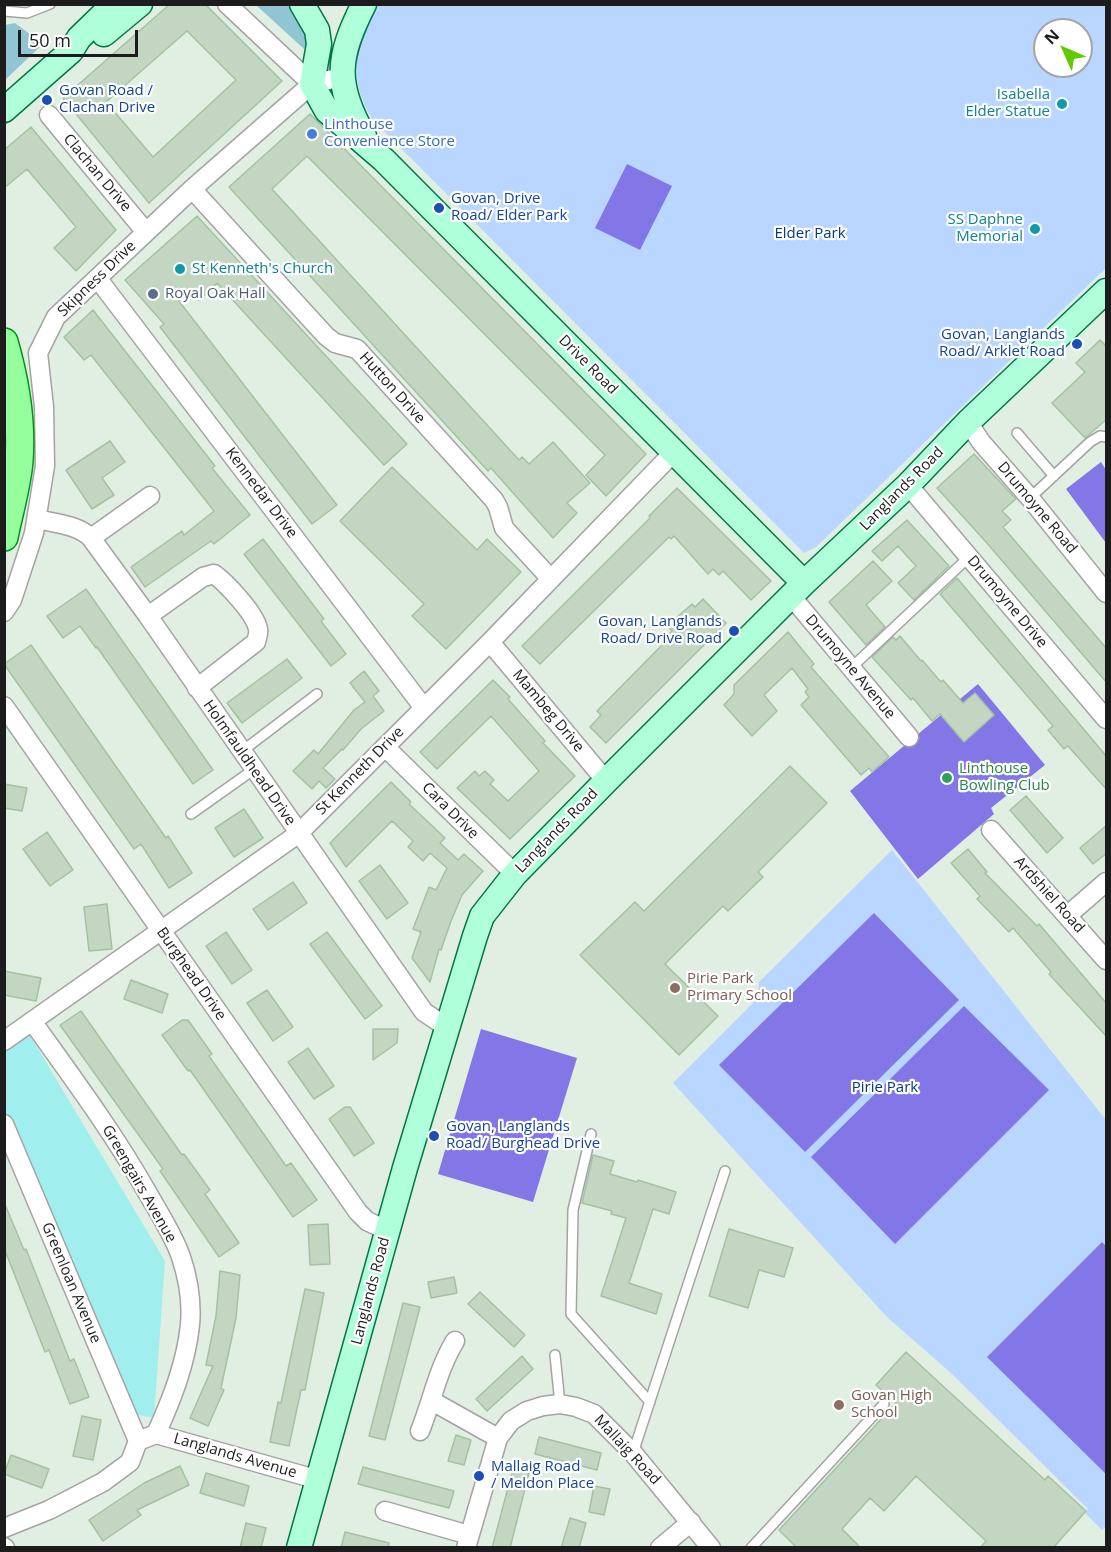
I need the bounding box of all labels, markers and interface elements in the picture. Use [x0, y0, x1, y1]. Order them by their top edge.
scale bar [21, 18, 141, 56]
north arrow [1033, 18, 1093, 78]
text: N [1039, 24, 1064, 49]
text: 50 m [29, 28, 71, 52]
place label: Govan Road / Clachan Drive [59, 82, 155, 117]
place label: Isabella Elder Statue [965, 86, 1050, 121]
marker: Govan Road / Clachan Drive [40, 93, 54, 107]
marker: Isabella Elder Statue [1055, 97, 1069, 111]
place label: Linthouse Convenience Store [324, 116, 455, 151]
marker: Linthouse Convenience Store [305, 127, 319, 141]
street label: Clachan Drive [59, 130, 135, 216]
place label: Govan, Drive Road/ Elder Park [451, 190, 567, 225]
marker: Govan, Drive Road/ Elder Park [432, 201, 446, 215]
place label: SS Daphne Memorial [947, 211, 1023, 246]
marker: SS Daphne Memorial [1028, 222, 1042, 236]
park label: Elder Park [774, 225, 846, 243]
street label: Skipness Drive [54, 237, 140, 321]
place label: St Kenneth's Church [192, 260, 333, 278]
marker: St Kenneth's Church [173, 262, 187, 276]
place label: Royal Oak Hall [165, 285, 266, 303]
marker: Royal Oak Hall [146, 287, 160, 301]
place label: Govan, Langlands Road/ Arklet Road [939, 326, 1065, 361]
street label: Drive Road [555, 332, 621, 398]
marker: Govan, Langlands Road/ Arklet Road [1070, 337, 1084, 351]
street label: Hutton Drive [355, 349, 429, 427]
street label: Langlands Road [856, 443, 948, 535]
street label: Kennedar Drive [221, 444, 301, 542]
street label: Drumoyne Road [993, 459, 1081, 557]
street label: Drumoyne Drive [963, 552, 1051, 652]
street label: Drumoyne Avenue [801, 611, 899, 723]
place label: Govan, Langlands Road/ Drive Road [598, 613, 722, 648]
marker: Govan, Langlands Road/ Drive Road [727, 624, 741, 638]
street label: Mambeg Drive [508, 666, 588, 756]
street label: Holmfauldhead Drive [199, 697, 299, 829]
street label: St Kenneth Drive [312, 723, 408, 819]
place label: Linthouse Bowling Club [959, 760, 1050, 795]
marker: Linthouse Bowling Club [940, 771, 954, 785]
street label: Cara Drive [418, 779, 482, 843]
street label: Langlands Road [512, 785, 602, 877]
street label: Ardshiel Road [1010, 853, 1088, 937]
street label: Burghead Drive [152, 924, 230, 1024]
place label: Pirie Park Primary School [687, 970, 792, 1005]
marker: Pirie Park Primary School [668, 981, 682, 995]
park label: Pirie Park [852, 1079, 918, 1097]
place label: Govan, Langlands Road/ Burghead Drive [446, 1118, 600, 1153]
street label: Greengairs Avenue [98, 1122, 180, 1246]
marker: Govan, Langlands Road/ Burghead Drive [427, 1129, 441, 1143]
street label: Greenloan Avenue [37, 1220, 105, 1346]
street label: Langlands Road [348, 1235, 394, 1347]
place label: Govan High School [851, 1387, 932, 1422]
marker: Govan High School [832, 1398, 846, 1412]
street label: Mallaig Road [590, 1411, 664, 1489]
street label: Langlands Avenue [171, 1430, 299, 1482]
place label: Mallaig Road / Meldon Place [491, 1458, 594, 1493]
marker: Mallaig Road / Meldon Place [472, 1469, 486, 1483]

